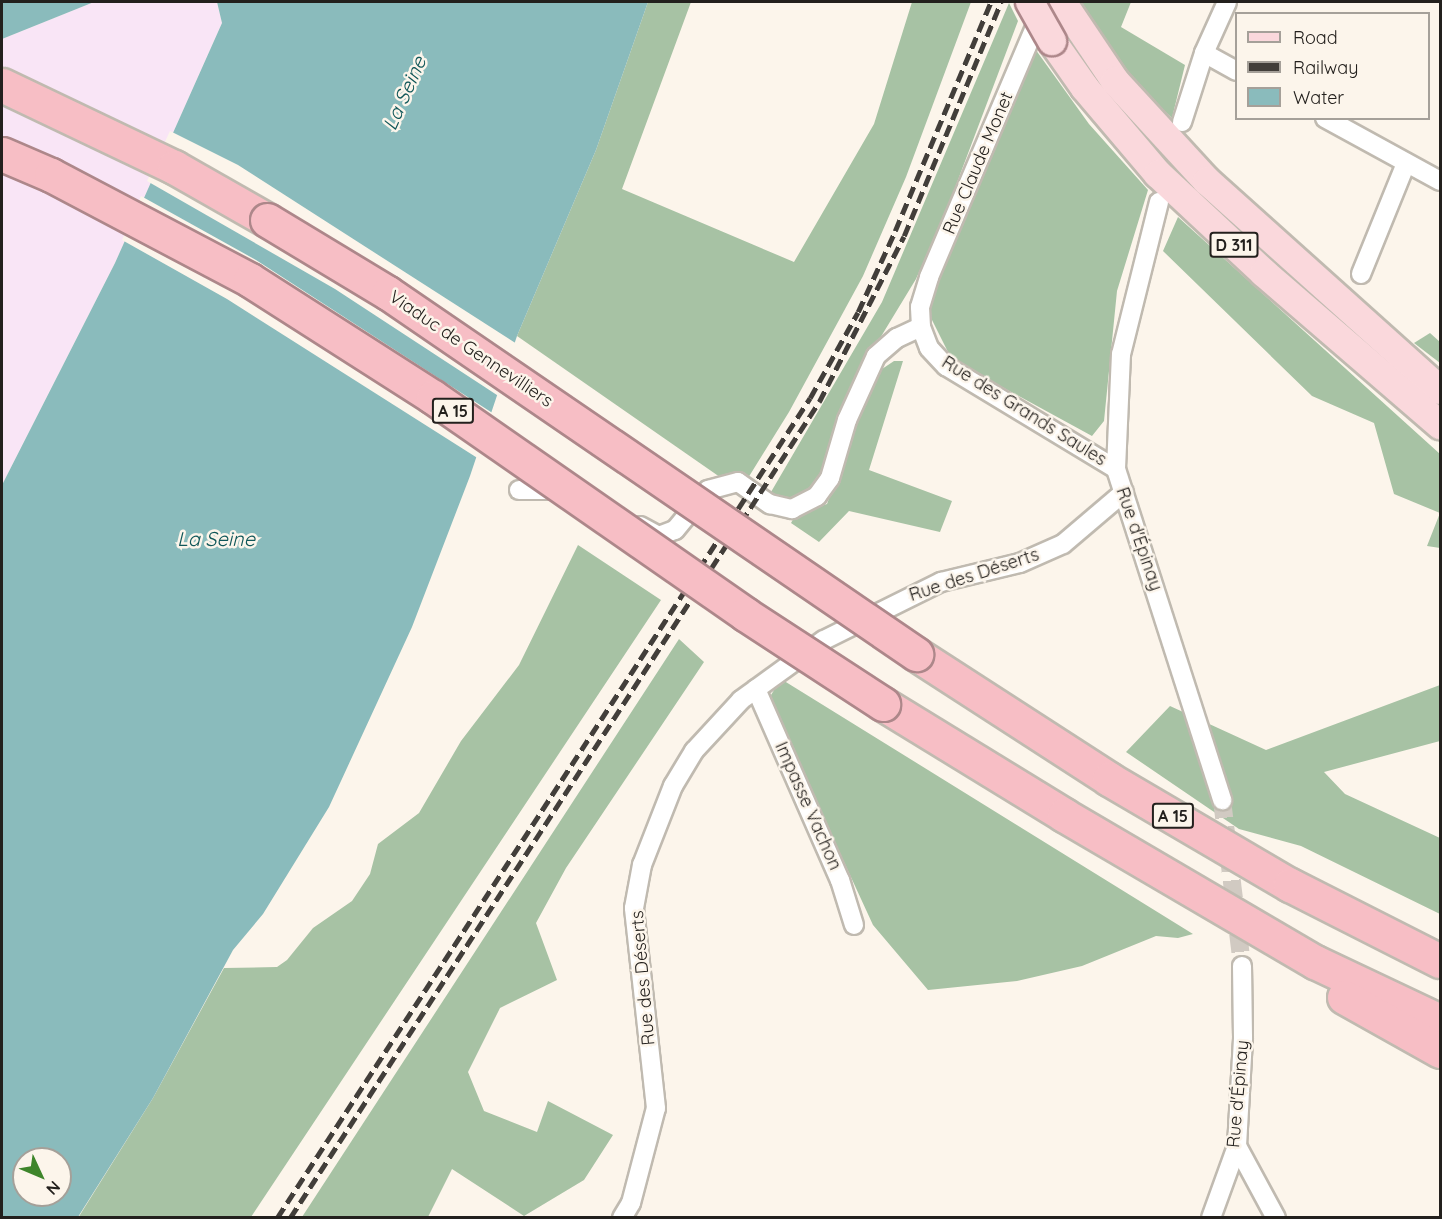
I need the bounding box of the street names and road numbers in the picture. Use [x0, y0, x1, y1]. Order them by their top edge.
street label: Rue Claude Monet [938, 89, 1018, 237]
road number: D 311 [1208, 232, 1260, 258]
street label: Viaduc de Gennevilliers [385, 286, 557, 412]
street label: Rue des Grands Saules [938, 351, 1110, 471]
road number: A 15 [430, 398, 476, 424]
street label: Rue d'Épinay [1111, 484, 1167, 594]
street label: Rue des Déserts [906, 544, 1042, 606]
street label: Impasse Vachon [770, 738, 846, 874]
road number: A 15 [1150, 803, 1196, 829]
street label: Rue des Déserts [626, 910, 660, 1046]
street label: Rue d'Épinay [1223, 1039, 1253, 1149]

